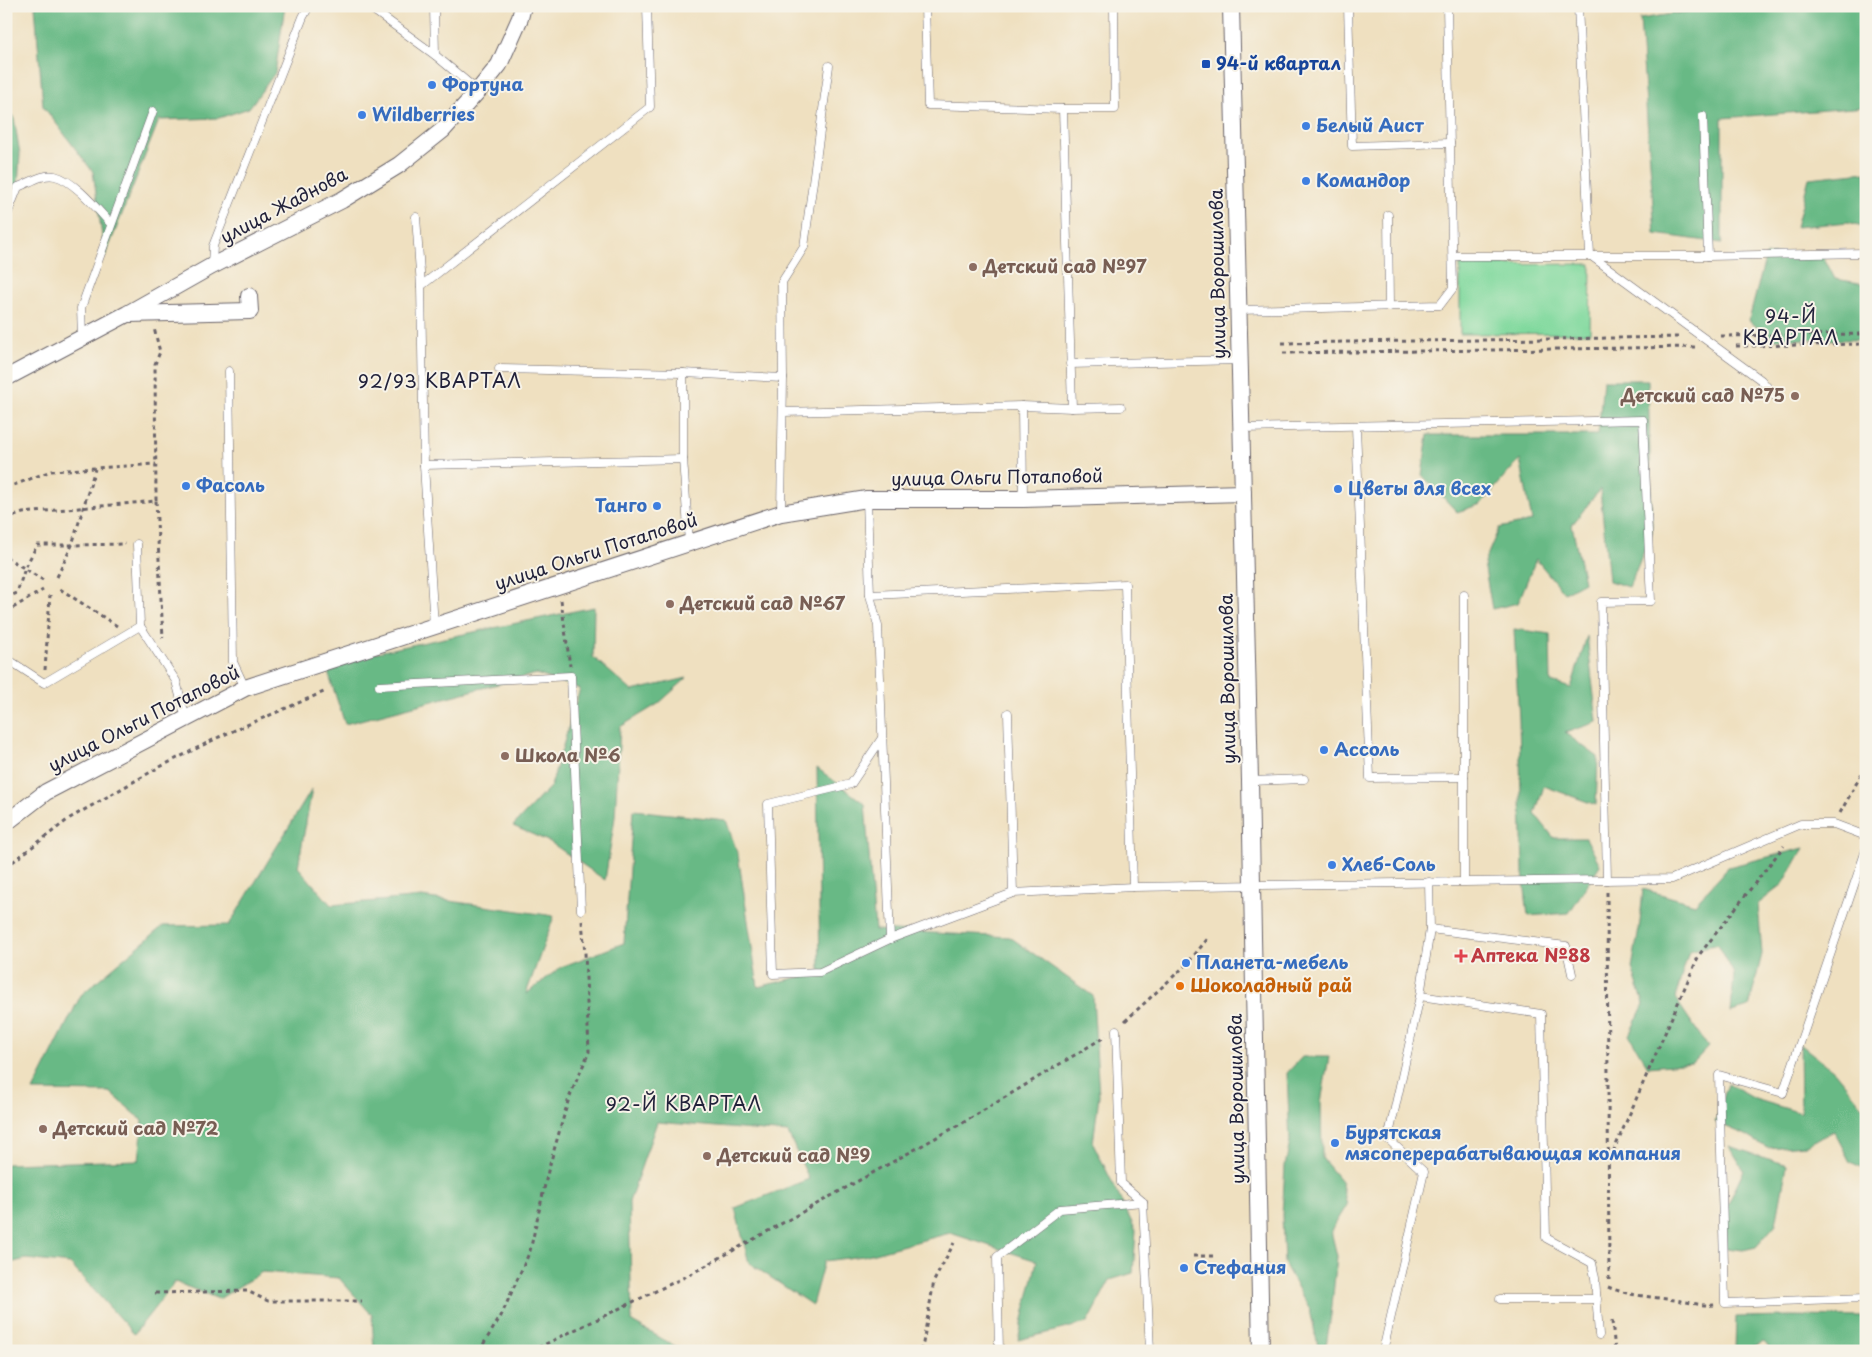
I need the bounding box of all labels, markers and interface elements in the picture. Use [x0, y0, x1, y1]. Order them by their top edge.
place label: 94-й квартал [1216, 49, 1341, 76]
marker: 94-й квартал [1200, 58, 1212, 70]
place label: Фортуна [442, 70, 524, 97]
marker: Фортуна [426, 79, 438, 91]
place label: Wildberries [372, 100, 475, 127]
marker: Wildberries [356, 109, 368, 121]
place label: Белый Аист [1316, 111, 1425, 138]
marker: Белый Аист [1300, 120, 1312, 132]
street label: улица Жаднова [215, 159, 352, 250]
place label: Командор [1316, 166, 1410, 193]
marker: Командор [1300, 175, 1312, 187]
street label: улица Ворошилова [1202, 188, 1231, 359]
place label: Детский сад №97 [982, 252, 1147, 279]
marker: Детский сад №97 [967, 261, 979, 273]
district label: 94-Й КВАРТАЛ [1742, 301, 1840, 351]
district label: 92/93 КВАРТАЛ [358, 366, 522, 394]
place label: Детский сад №75 [1620, 381, 1785, 408]
marker: Детский сад №75 [1789, 390, 1801, 402]
street label: улица Ольги Потаповой [891, 461, 1103, 492]
place label: Фасоль [196, 471, 265, 498]
place label: Цветы для всех [1348, 474, 1491, 501]
marker: Фасоль [180, 480, 192, 492]
marker: Цветы для всех [1332, 483, 1344, 495]
place label: Танго [595, 491, 647, 518]
marker: Танго [651, 500, 663, 512]
street label: улица Ольги Потаповой [491, 505, 700, 596]
place label: Детский сад №67 [679, 589, 846, 616]
street label: улица Ворошилова [1212, 593, 1241, 764]
marker: Детский сад №67 [664, 598, 676, 610]
street label: улица Ольги Потаповой [43, 658, 244, 778]
place label: Ассоль [1334, 735, 1399, 762]
place label: Школа №6 [515, 741, 621, 768]
marker: Ассоль [1318, 744, 1330, 756]
marker: Школа №6 [499, 750, 511, 762]
place label: Хлеб-Соль [1342, 850, 1436, 877]
marker: Хлеб-Соль [1326, 859, 1338, 871]
place label: Аптека №88 [1471, 941, 1590, 968]
place label: Планета-мебель [1196, 948, 1349, 975]
marker: Аптека №88 [1455, 950, 1467, 962]
marker: Планета-мебель [1180, 957, 1192, 969]
place label: Шоколадный рай [1190, 971, 1352, 998]
marker: Шоколадный рай [1174, 980, 1186, 992]
street label: улица Ворошилова [1221, 1013, 1250, 1184]
district label: 92-Й КВАРТАЛ [606, 1089, 762, 1117]
place label: Детский сад №72 [52, 1114, 219, 1141]
place label: Бурятская мясоперерабатывающая компания [1345, 1118, 1681, 1166]
marker: Детский сад №72 [37, 1123, 49, 1135]
marker: Бурятская мясоперерабатывающая компания [1329, 1137, 1341, 1149]
place label: Детский сад №9 [716, 1141, 871, 1168]
marker: Детский сад №9 [701, 1150, 713, 1162]
place label: Стефания [1194, 1253, 1286, 1280]
marker: Стефания [1178, 1262, 1190, 1274]

